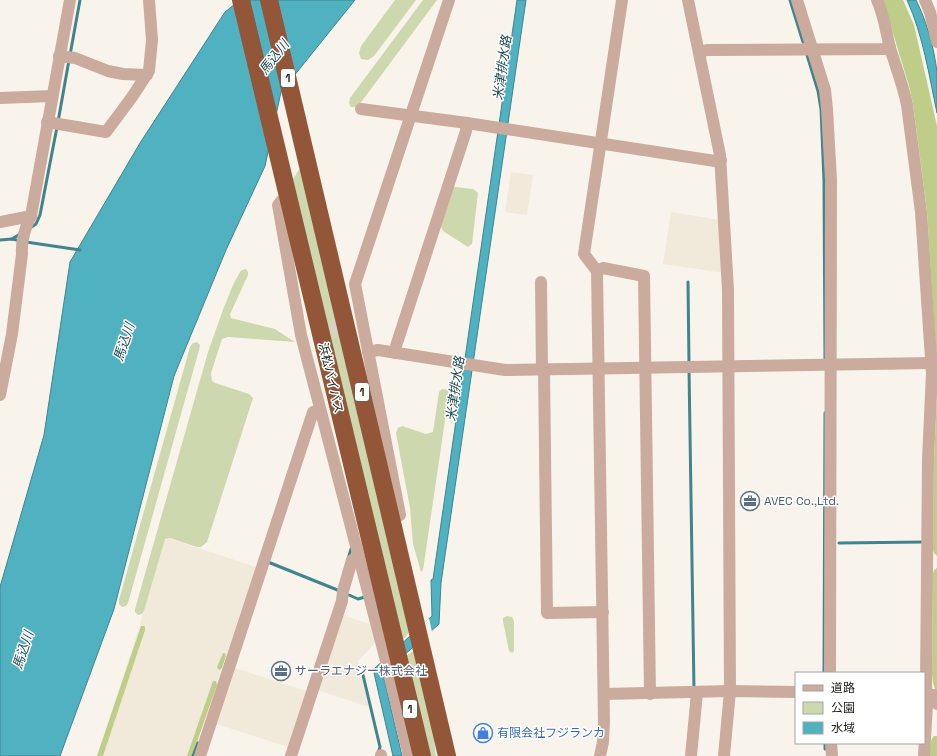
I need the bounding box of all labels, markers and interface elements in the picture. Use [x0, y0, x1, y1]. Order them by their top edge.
water label: 米津排水路 [489, 34, 515, 101]
water label: 馬込川 [255, 35, 294, 78]
road number: 1 [281, 69, 295, 87]
water label: 馬込川 [110, 319, 139, 363]
street label: 浜松バイパス [315, 341, 347, 415]
water label: 米津排水路 [442, 355, 468, 422]
road number: 1 [355, 383, 369, 401]
office icon: AVEC Co.,Ltd. [739, 490, 761, 512]
place label: AVEC Co.,Ltd. [764, 493, 839, 509]
water label: 馬込川 [9, 627, 38, 671]
office icon: サーラエナジー株式会社 [270, 660, 292, 682]
place label: サーラエナジー株式会社 [295, 663, 427, 679]
legend [795, 672, 925, 744]
text: 道路 [831, 680, 855, 696]
road number: 1 [403, 700, 417, 718]
text: 公園 [831, 700, 855, 716]
text: 水域 [831, 720, 855, 736]
shop icon: 有限会社フジランカ [472, 722, 494, 744]
place label: 有限会社フジランカ [497, 725, 605, 741]

